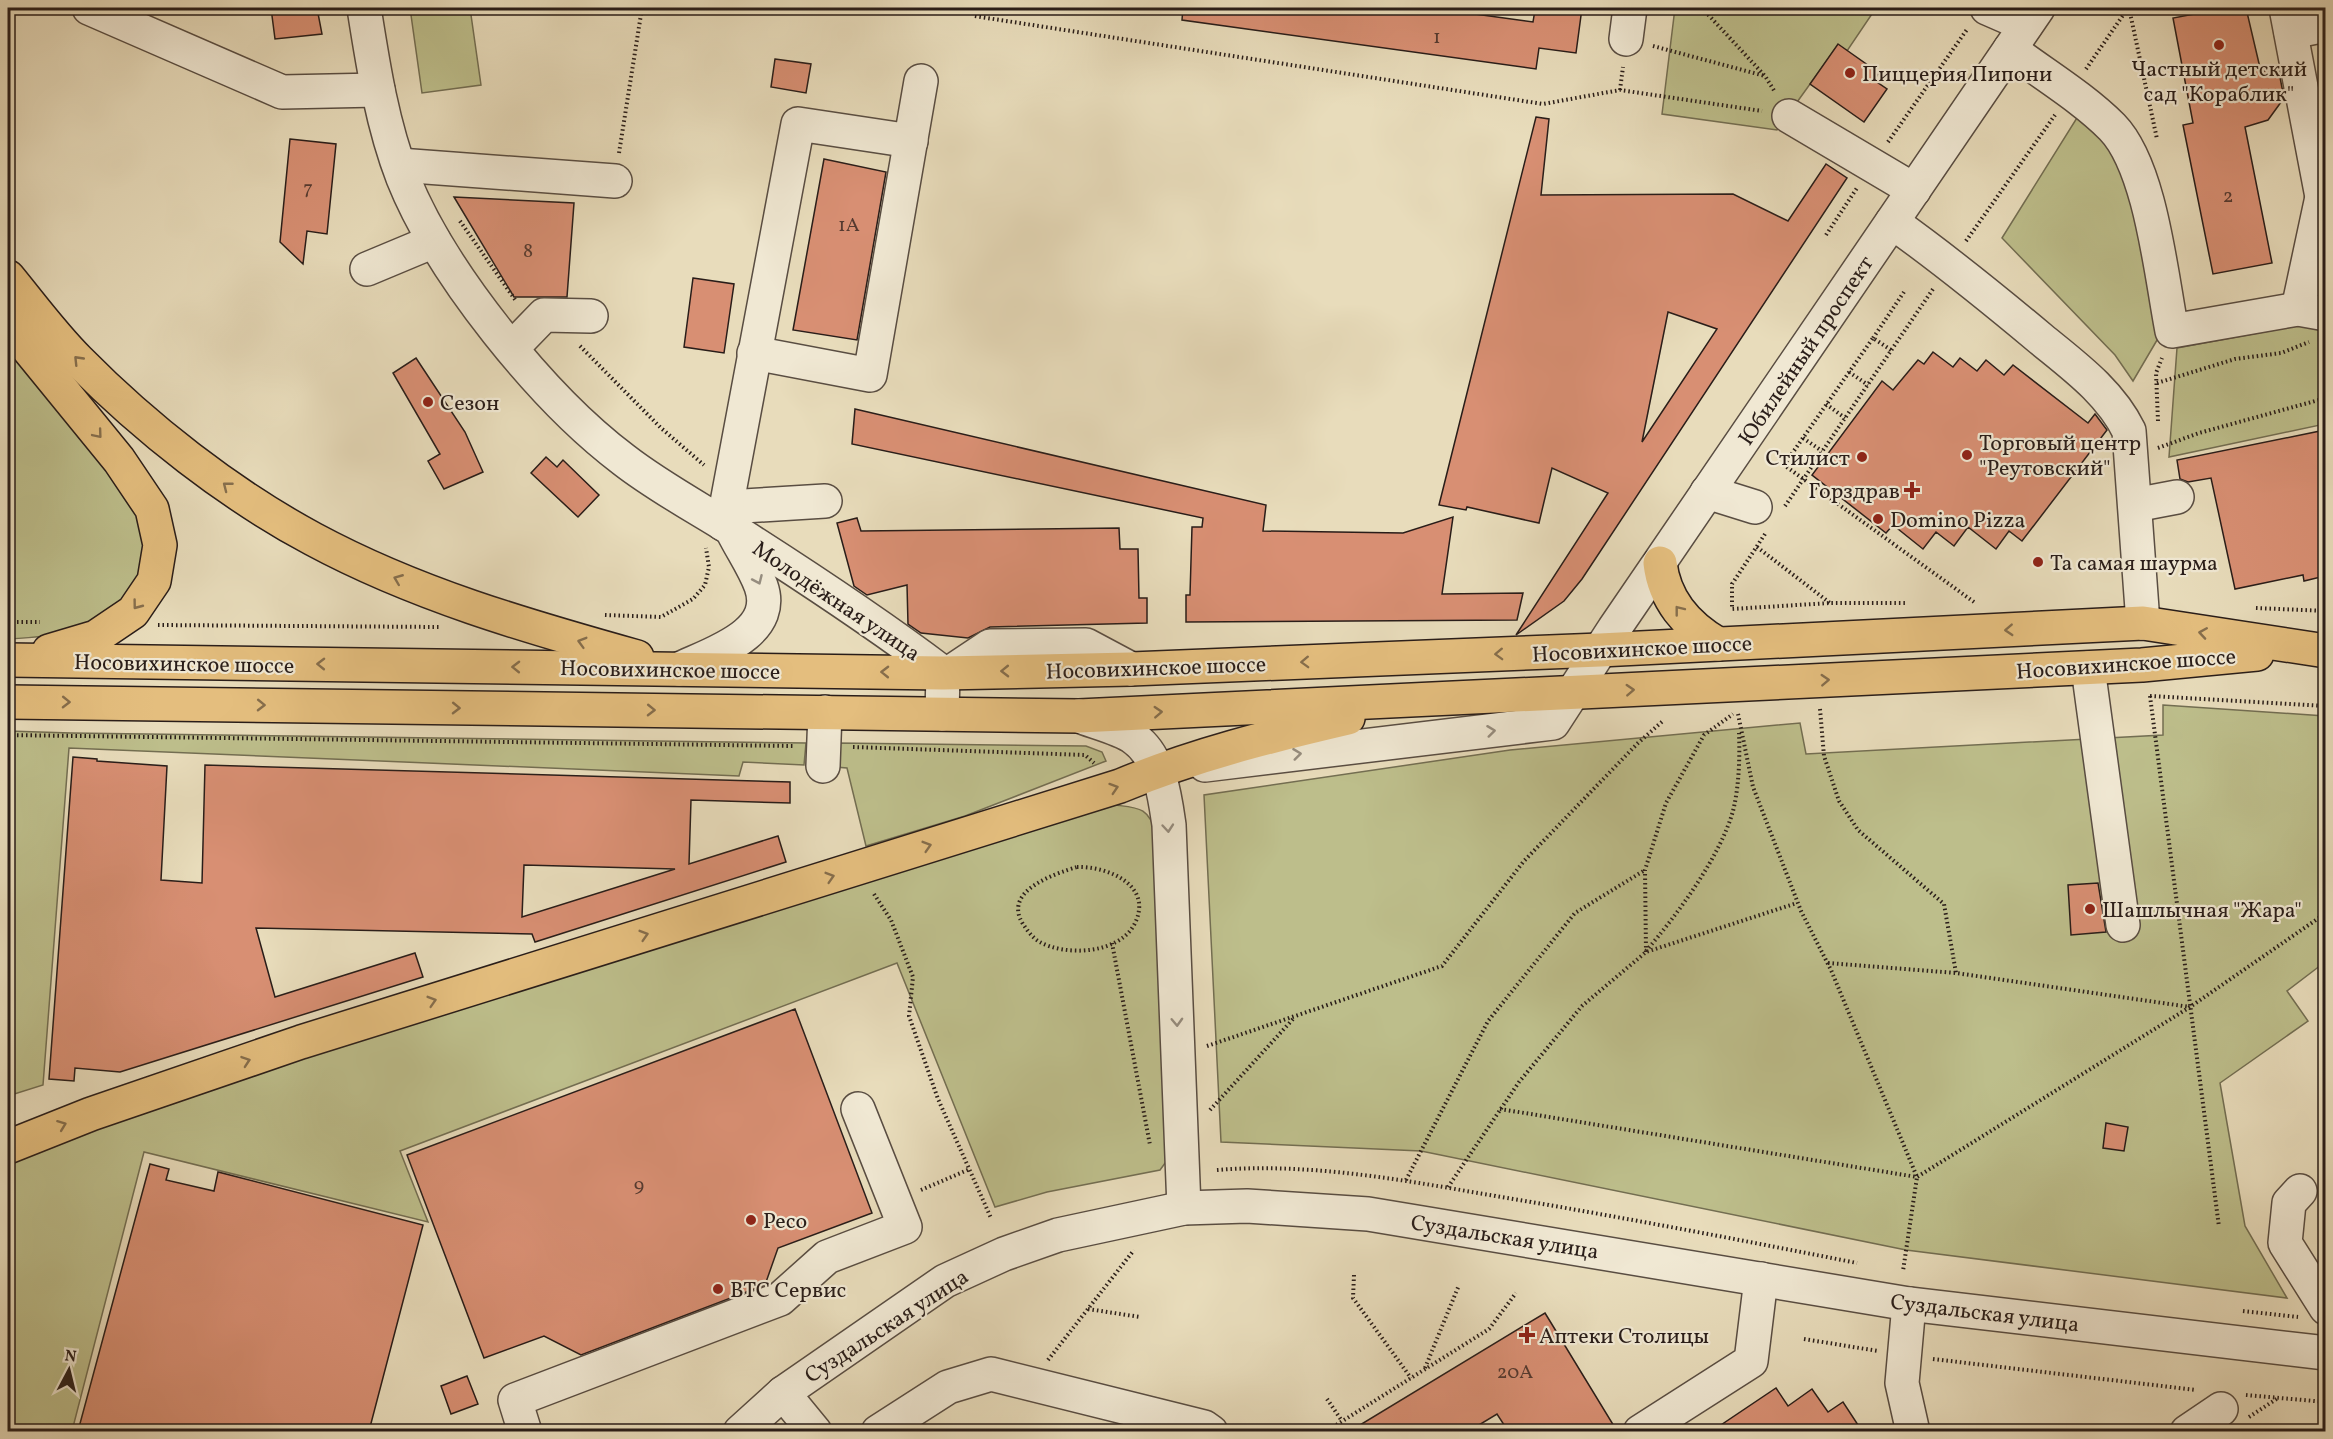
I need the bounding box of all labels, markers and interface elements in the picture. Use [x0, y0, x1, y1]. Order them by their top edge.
house number: 1 [1433, 24, 1441, 52]
marker: Частный детский сад "Кораблик" [2212, 38, 2226, 52]
place label: Частный детский сад "Кораблик" [2131, 55, 2307, 111]
place label: Пиццерия Пипони [1862, 60, 2052, 91]
marker: Пиццерия Пипони [1843, 66, 1857, 80]
house number: 7 [303, 175, 313, 203]
house number: 2 [2223, 183, 2233, 211]
house number: 1A [838, 212, 860, 240]
house number: 8 [523, 238, 533, 266]
street label: Юбилейный проспект [1732, 250, 1882, 452]
one-way arrow [75, 356, 86, 367]
place label: Сезон [440, 389, 499, 420]
marker: Сезон [421, 395, 435, 409]
one-way arrow [91, 428, 102, 439]
place label: Торговый центр "Реутовский" [1979, 429, 2141, 485]
place label: Стилист [1766, 444, 1850, 475]
marker: Торговый центр "Реутовский" [1960, 448, 1974, 462]
marker: Стилист [1855, 450, 1869, 464]
place label: Горздрав [1808, 477, 1900, 508]
one-way arrow [223, 482, 234, 493]
marker: Горздрав [1905, 483, 1919, 497]
place label: Domino Pizza [1890, 506, 2026, 537]
marker: Domino Pizza [1871, 512, 1885, 526]
street label: Молодёжная улица [745, 534, 926, 670]
place label: Та самая шаурма [2050, 549, 2218, 580]
marker: Та самая шаурма [2031, 555, 2045, 569]
one-way arrow [751, 573, 763, 584]
one-way arrow [393, 574, 404, 586]
one-way arrow [133, 598, 144, 609]
one-way arrow [1675, 606, 1686, 617]
one-way arrow [2004, 623, 2013, 636]
one-way arrow [2198, 627, 2208, 640]
street label: Носовихинское шоссе [1531, 629, 1753, 672]
one-way arrow [577, 637, 588, 649]
street label: Носовихинское шоссе [2015, 642, 2237, 689]
street label: Носовихинское шоссе [73, 648, 294, 683]
one-way arrow [1495, 648, 1504, 660]
street label: Носовихинское шоссе [1045, 650, 1267, 689]
street label: Носовихинское шоссе [559, 654, 780, 689]
one-way arrow [1300, 656, 1309, 668]
one-way arrow [316, 658, 325, 670]
one-way arrow [511, 661, 520, 673]
one-way arrow [1000, 665, 1009, 678]
one-way arrow [880, 666, 889, 678]
one-way arrow [1820, 674, 1829, 687]
one-way arrow [1625, 683, 1634, 696]
one-way arrow [61, 696, 70, 709]
one-way arrow [256, 699, 265, 711]
one-way arrow [451, 701, 460, 714]
one-way arrow [646, 704, 655, 716]
one-way arrow [1154, 705, 1163, 718]
one-way arrow [1486, 725, 1495, 738]
one-way arrow [1293, 748, 1302, 761]
one-way arrow [1108, 783, 1118, 795]
one-way arrow [1162, 823, 1175, 832]
one-way arrow [921, 841, 932, 853]
one-way arrow [824, 872, 835, 884]
place label: Шашлычная "Жара" [2102, 896, 2302, 927]
marker: Шашлычная "Жара" [2083, 902, 2097, 916]
one-way arrow [638, 930, 649, 942]
one-way arrow [426, 996, 437, 1008]
one-way arrow [1171, 1018, 1184, 1027]
one-way arrow [240, 1055, 251, 1068]
one-way arrow [56, 1120, 67, 1132]
house number: 9 [634, 1172, 644, 1200]
place label: Ресо [763, 1207, 807, 1238]
street label: Суздальская улица [1408, 1208, 1601, 1269]
marker: Ресо [744, 1213, 758, 1227]
street label: Суздальская улица [799, 1262, 975, 1392]
place label: ВТС Сервис [730, 1276, 847, 1307]
marker: ВТС Сервис [711, 1282, 725, 1296]
street label: Суздальская улица [1889, 1288, 2081, 1341]
place label: Аптеки Столицы [1539, 1322, 1709, 1353]
marker: Аптеки Столицы [1520, 1328, 1534, 1342]
north arrow [39, 1340, 99, 1400]
text: N [63, 1345, 78, 1369]
house number: 20А [1497, 1359, 1533, 1387]

